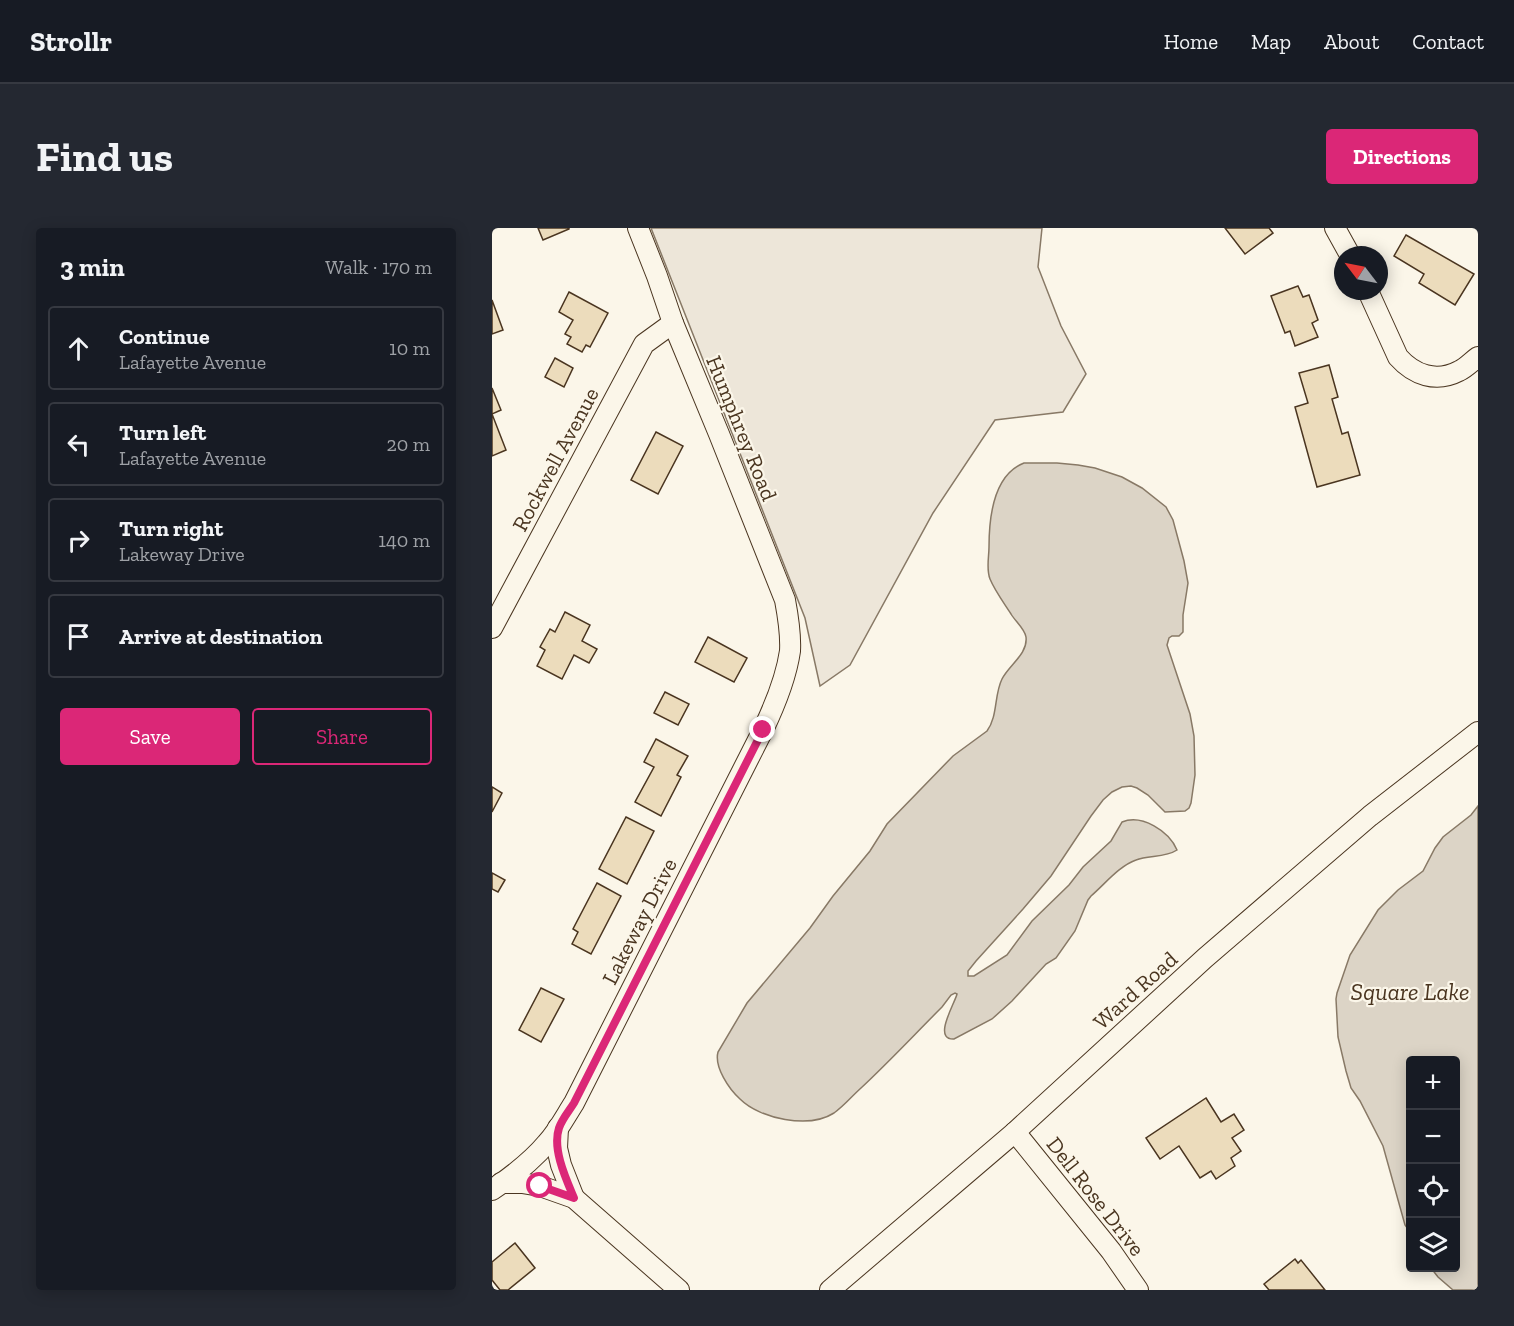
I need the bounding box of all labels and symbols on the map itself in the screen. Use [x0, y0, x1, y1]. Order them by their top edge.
north arrow [1334, 246, 1388, 300]
street label: Humphrey Road [700, 352, 783, 505]
street label: Rockwell Avenue [506, 383, 605, 536]
route end [749, 716, 775, 742]
street label: Lakeway Drive [596, 853, 683, 989]
street label: Ward Road [1088, 946, 1183, 1035]
water label: Square Lake [1351, 977, 1469, 1006]
street label: Dell Rose Drive [1041, 1131, 1151, 1261]
route start [526, 1172, 552, 1198]

